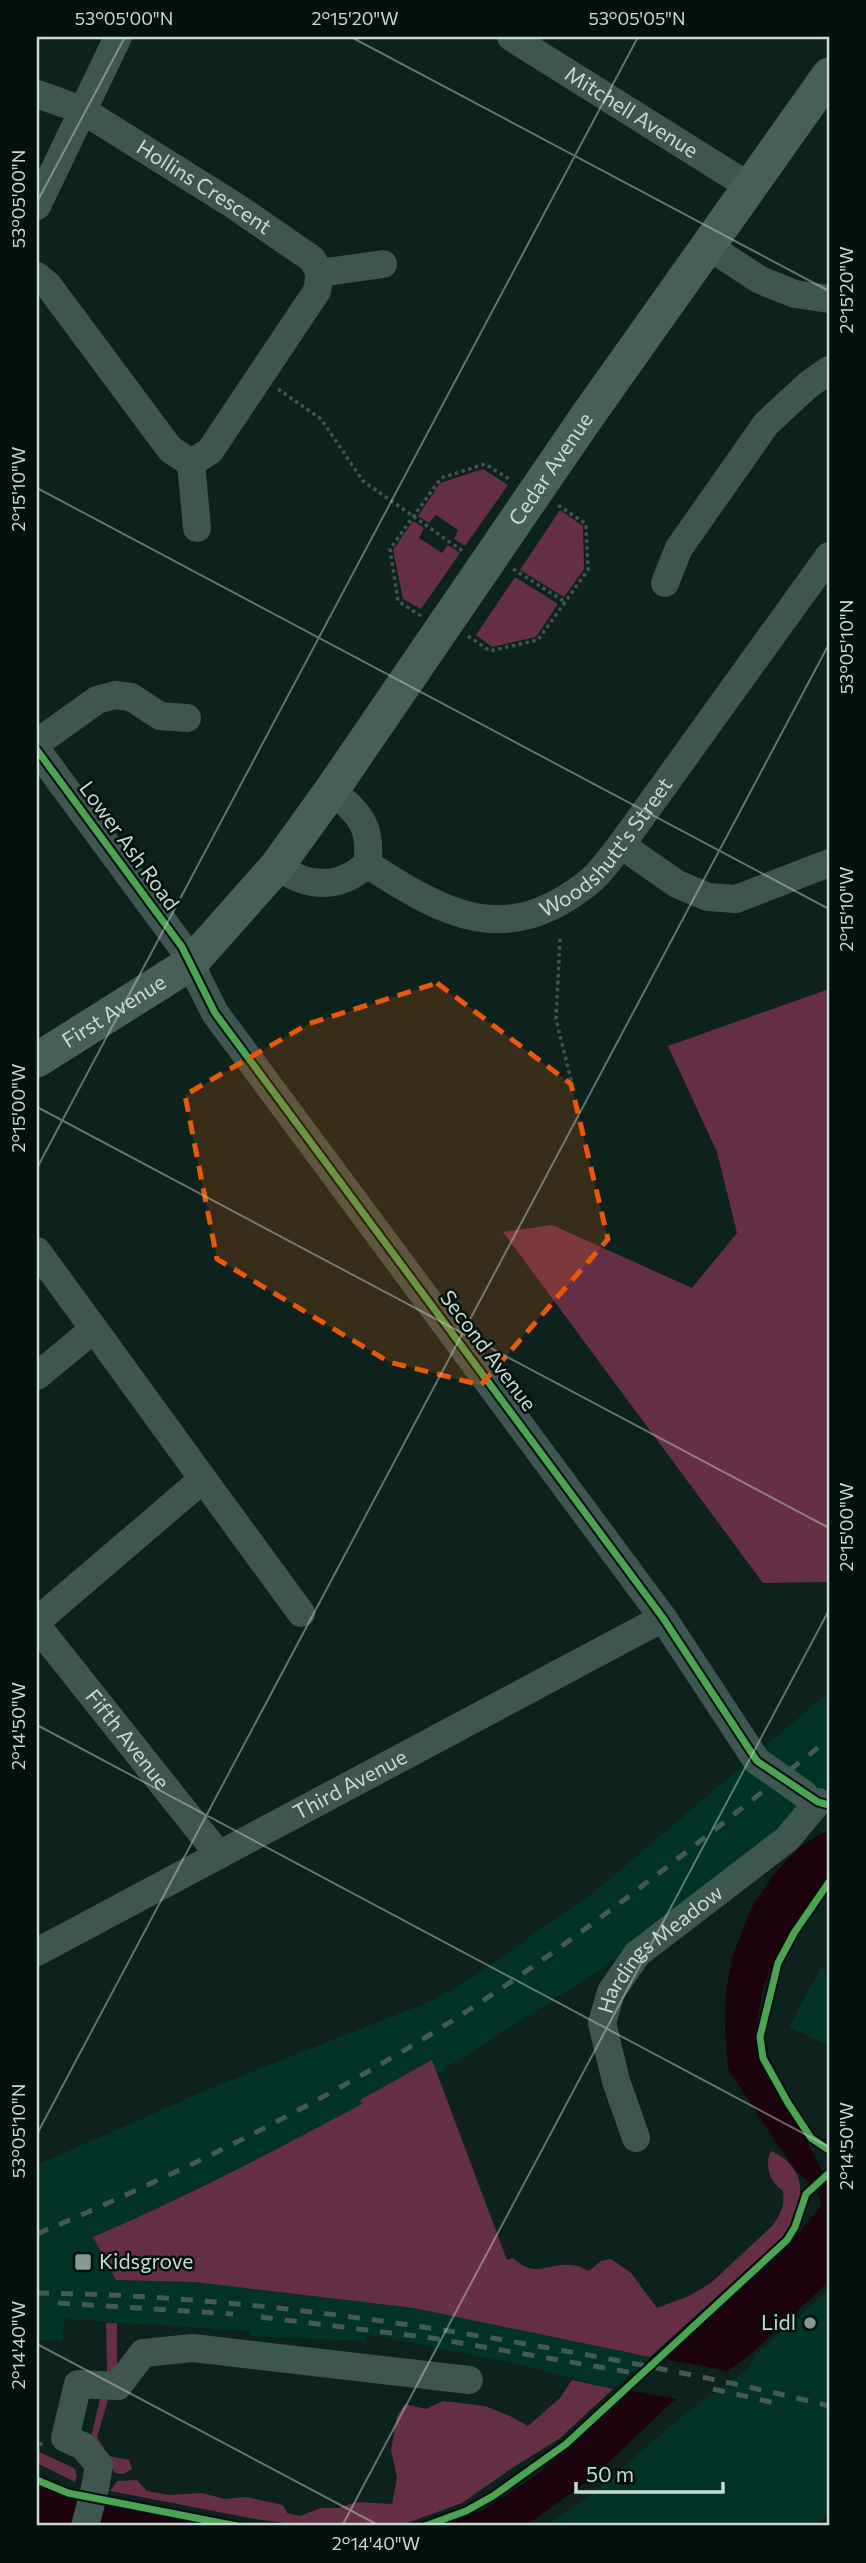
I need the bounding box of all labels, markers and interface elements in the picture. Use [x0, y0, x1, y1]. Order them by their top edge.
text: 53°05'00"N [75, 7, 173, 29]
text: 2°15'20"W [312, 7, 399, 29]
text: 53°05'05"N [588, 7, 686, 29]
street label: Mitchell Avenue [561, 60, 703, 162]
street label: Hollins Crescent [133, 134, 277, 238]
text: 53°05'00"N [7, 150, 29, 248]
text: 2°15'20"W [835, 247, 857, 334]
street label: Cedar Avenue [503, 407, 597, 529]
text: 2°15'10"W [7, 447, 29, 531]
text: 53°05'10"N [835, 600, 857, 694]
street label: Woodshutt's Street [535, 772, 677, 921]
street label: Lower Ash Road [75, 776, 185, 914]
text: 2°15'10"W [835, 867, 857, 951]
street label: First Avenue [57, 968, 170, 1052]
text: 2°15'00"W [7, 1064, 29, 1152]
street label: Second Avenue [436, 1285, 543, 1415]
text: 2°15'00"W [835, 1483, 857, 1571]
text: 2°14'50"W [7, 1682, 29, 1770]
street label: Fifth Avenue [81, 1684, 176, 1794]
street label: Third Avenue [288, 1743, 411, 1824]
street label: Hardings Meadow [592, 1879, 727, 2016]
text: 53°05'10"N [7, 2084, 29, 2178]
text: 2°14'50"W [835, 2102, 857, 2190]
place label: Kidsgrove [99, 2248, 193, 2273]
marker: Kidsgrove [73, 2252, 93, 2272]
text: 2°14'40"W [7, 2301, 29, 2389]
place label: Lidl [761, 2309, 796, 2334]
marker: Lidl [802, 2315, 818, 2331]
scale bar [576, 2451, 722, 2495]
text: 50 m [586, 2461, 634, 2486]
text: 2°14'40"W [332, 2532, 420, 2554]

